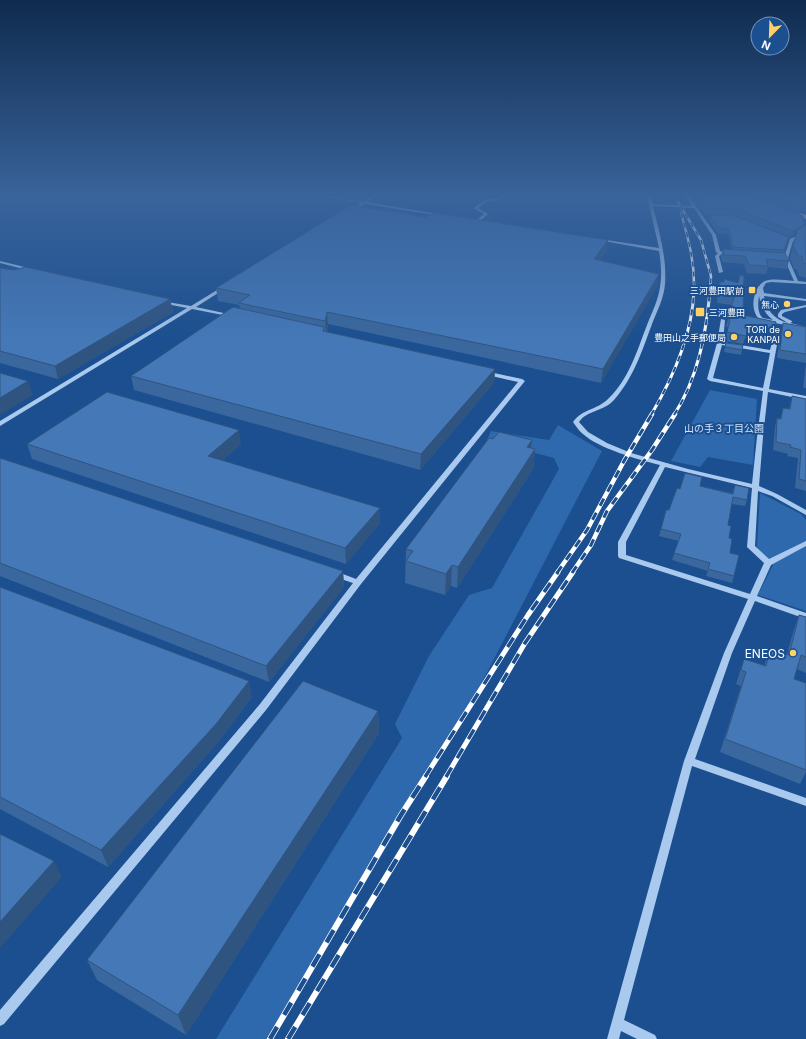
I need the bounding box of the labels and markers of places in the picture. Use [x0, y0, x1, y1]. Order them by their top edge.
place label: 三河豊田駅前 [690, 285, 744, 296]
marker: 三河豊田駅前 [747, 285, 757, 295]
place label: 無心 [761, 299, 779, 310]
marker: 無心 [782, 299, 792, 309]
marker: 三河豊田 [694, 306, 706, 318]
place label: 三河豊田 [709, 307, 745, 318]
place label: TORI de KANPAI [746, 324, 780, 345]
marker: TORI de KANPAI [783, 329, 793, 339]
place label: 豊田山之手郵便局 [654, 332, 726, 343]
marker: 豊田山之手郵便局 [729, 332, 739, 342]
place label: ENEOS [745, 646, 785, 661]
marker: ENEOS [788, 648, 798, 658]

